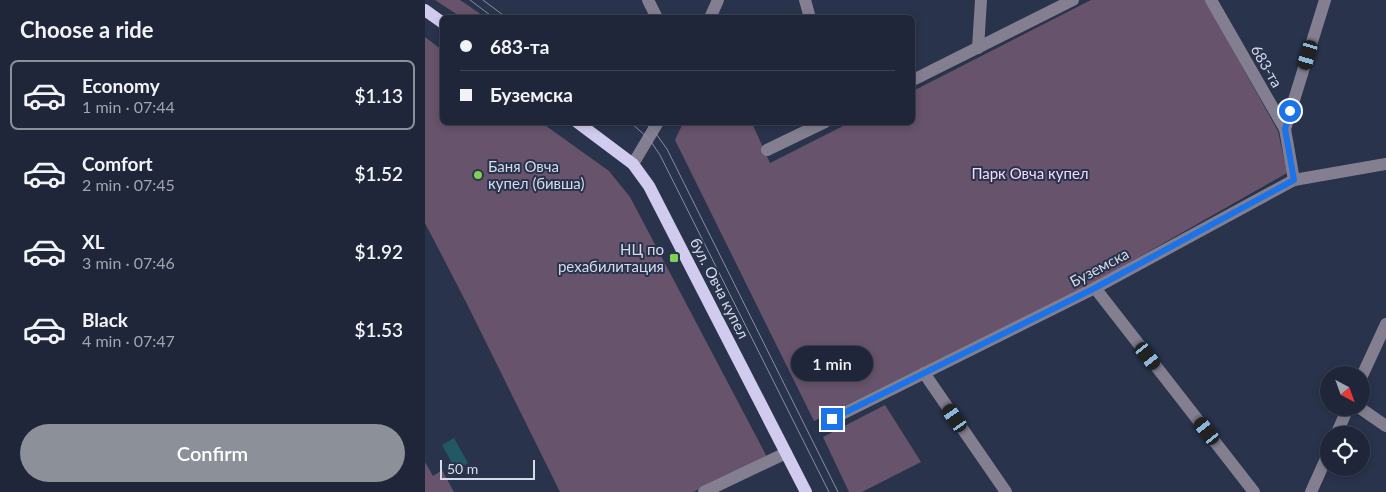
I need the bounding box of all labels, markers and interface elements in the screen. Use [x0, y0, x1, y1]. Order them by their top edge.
text: Choose a ride [20, 16, 154, 43]
text: 683-та [490, 35, 549, 58]
car [1296, 38, 1319, 72]
street label: 683-та [1248, 41, 1286, 91]
icon: car [22, 73, 67, 118]
text: Economy [82, 74, 160, 97]
text: Буземска [490, 83, 573, 106]
text: $1.13 [354, 84, 403, 107]
text: 1 min · 07:44 [82, 97, 175, 116]
route start [1279, 100, 1301, 122]
icon: car [22, 151, 67, 196]
text: Comfort [82, 152, 153, 175]
place label: Баня Овча купел (бивша) [488, 157, 585, 192]
text: $1.52 [354, 162, 403, 185]
park label: Парк Овча купел [971, 164, 1089, 182]
marker: Баня Овча купел (бивша) [472, 169, 484, 181]
text: 2 min · 07:45 [82, 175, 175, 194]
icon: car [22, 229, 67, 274]
text: XL [82, 230, 105, 253]
street label: бул. Овча купел [687, 235, 753, 341]
text: $1.92 [354, 240, 403, 263]
place label: НЦ по рехабилитация [558, 240, 664, 275]
street label: Буземска [1066, 244, 1132, 290]
marker: НЦ по рехабилитация [668, 252, 680, 264]
text: 3 min · 07:46 [82, 253, 175, 272]
icon: car [22, 307, 67, 352]
text: Black [82, 308, 128, 331]
text: $1.53 [354, 318, 403, 341]
text: 4 min · 07:47 [82, 331, 175, 350]
car [1132, 340, 1163, 372]
callout: 1 min [791, 346, 873, 382]
text: 1 min [812, 354, 852, 373]
north arrow [1320, 366, 1370, 416]
map controls [1320, 366, 1370, 476]
car [940, 401, 969, 435]
route end [821, 408, 843, 430]
car [1191, 415, 1222, 447]
button: Confirm [20, 424, 405, 482]
button: locate [1320, 426, 1370, 476]
scale bar [440, 457, 535, 480]
text: 50 m [447, 460, 478, 477]

